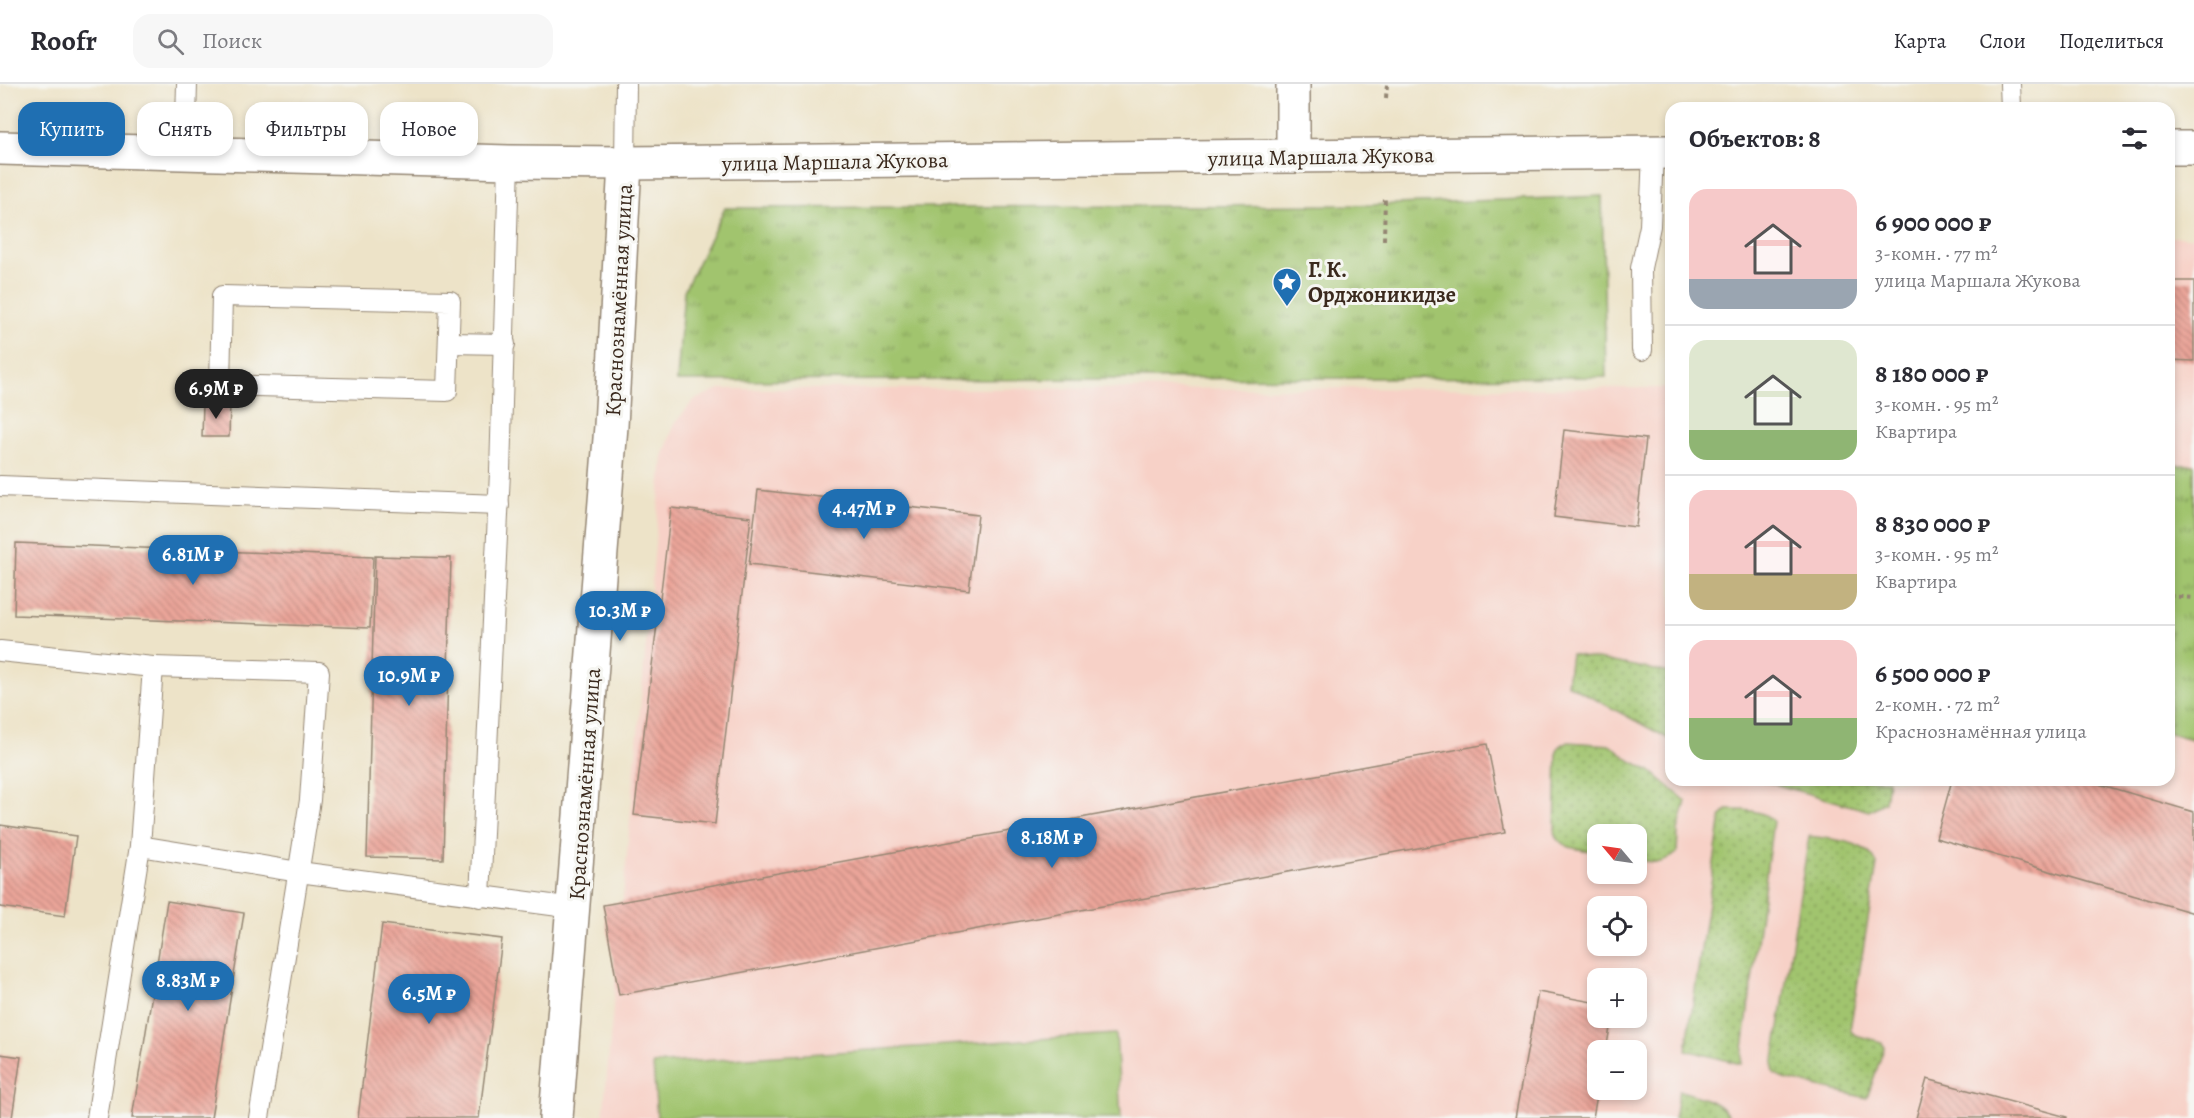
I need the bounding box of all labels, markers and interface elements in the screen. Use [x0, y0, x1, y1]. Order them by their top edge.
search box [133, 14, 553, 68]
text: Roofr [30, 22, 97, 60]
icon: search [154, 25, 187, 58]
text: Поиск [202, 26, 262, 56]
text: Карта [1893, 27, 1946, 55]
text: Слои [1979, 27, 2026, 55]
text: Поделиться [2059, 27, 2164, 55]
chip: Купить [18, 102, 125, 156]
chip: Снять [137, 102, 233, 156]
chip: Фильтры [245, 102, 368, 156]
chip: Новое [380, 102, 478, 156]
text: Объектов: 8 [1689, 121, 1821, 156]
icon: filters [2118, 122, 2151, 155]
street label: улица Маршала Жукова [1207, 140, 1435, 174]
street label: улица Маршала Жукова [721, 145, 949, 179]
street label: Краснознамённая улица [598, 182, 640, 417]
text: 6 900 000 ₽ [1875, 205, 1991, 240]
icon: home [1737, 213, 1809, 285]
text: 3-комн. · 77 m² [1875, 240, 1998, 267]
place label: Г. К. Орджоникидзе [1308, 255, 1456, 310]
place icon: Г. К. Орджоникидзе [1271, 266, 1303, 308]
text: улица Маршала Жукова [1875, 267, 2081, 294]
text: 8 180 000 ₽ [1875, 356, 1988, 391]
icon: home [1737, 364, 1809, 436]
pin: 6.9M ₽ [167, 369, 265, 420]
text: 6.9M ₽ [189, 375, 243, 402]
text: 3-комн. · 95 m² [1875, 391, 1999, 418]
text: Квартира [1875, 418, 1957, 445]
pin: 4.47M ₽ [809, 489, 919, 540]
text: 4.47M ₽ [832, 495, 896, 522]
text: 8 830 000 ₽ [1875, 506, 1990, 541]
icon: home [1737, 514, 1809, 586]
pin: 6.81M ₽ [138, 535, 248, 586]
text: 6.81M ₽ [162, 541, 224, 568]
text: 3-комн. · 95 m² [1875, 541, 1999, 568]
text: Квартира [1875, 568, 1957, 595]
pin: 10.3M ₽ [565, 591, 675, 642]
text: 10.3M ₽ [589, 597, 651, 624]
pin: 10.9M ₽ [354, 656, 464, 707]
text: 6 500 000 ₽ [1875, 656, 1990, 691]
text: 10.9M ₽ [378, 662, 440, 689]
icon: home [1737, 664, 1809, 736]
street label: Краснознамённая улица [562, 666, 608, 901]
text: 2-комн. · 72 m² [1875, 691, 2000, 718]
text: Краснознамённая улица [1875, 718, 2087, 745]
pin: 8.18M ₽ [997, 818, 1107, 869]
text: 8.18M ₽ [1021, 824, 1083, 851]
north arrow [1587, 824, 1647, 884]
map controls [1587, 824, 1647, 1100]
button: locate [1587, 896, 1647, 956]
pin: 8.83M ₽ [133, 961, 243, 1012]
text: 8.83M ₽ [156, 967, 220, 994]
button: + [1587, 968, 1647, 1028]
pin: 6.5M ₽ [380, 974, 478, 1025]
text: 6.5M ₽ [402, 980, 456, 1007]
button: − [1587, 1040, 1647, 1100]

